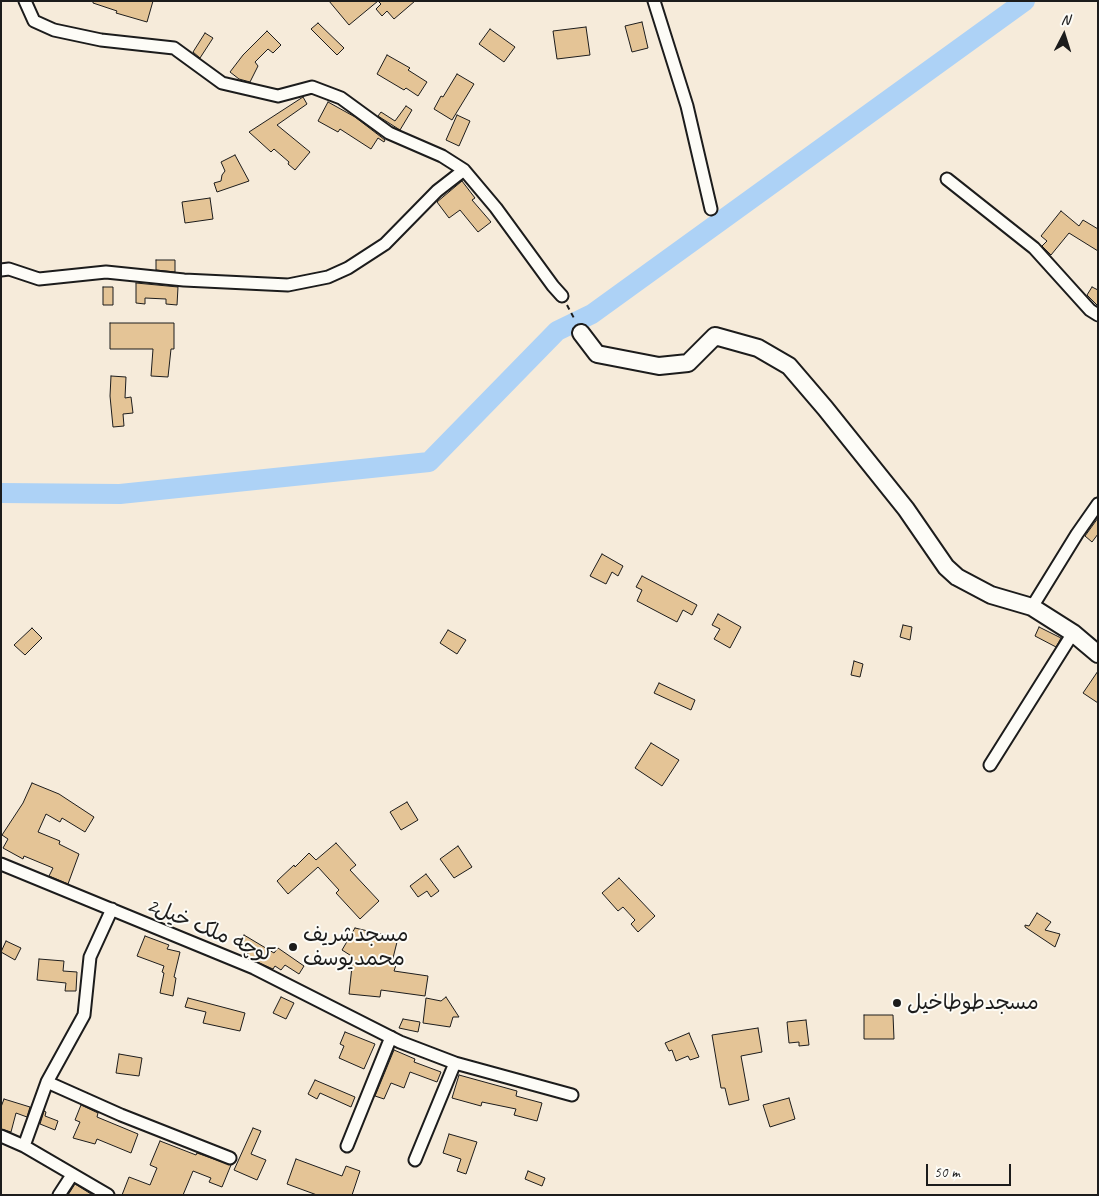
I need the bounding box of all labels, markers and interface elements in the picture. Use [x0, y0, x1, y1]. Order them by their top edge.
north arrow [1039, 10, 1089, 60]
text: N [1060, 11, 1070, 28]
street label: کوچه ملک خیل2 [143, 893, 277, 969]
place label: مسجدشریف محمدیوسف [303, 922, 409, 972]
marker: مسجدشریف محمدیوسف [287, 941, 299, 953]
place label: مسجدطوطاخیل [907, 990, 1039, 1016]
marker: مسجدطوطاخیل [891, 997, 903, 1009]
scale bar [929, 1154, 1014, 1186]
text: 50 m [934, 1163, 960, 1182]

